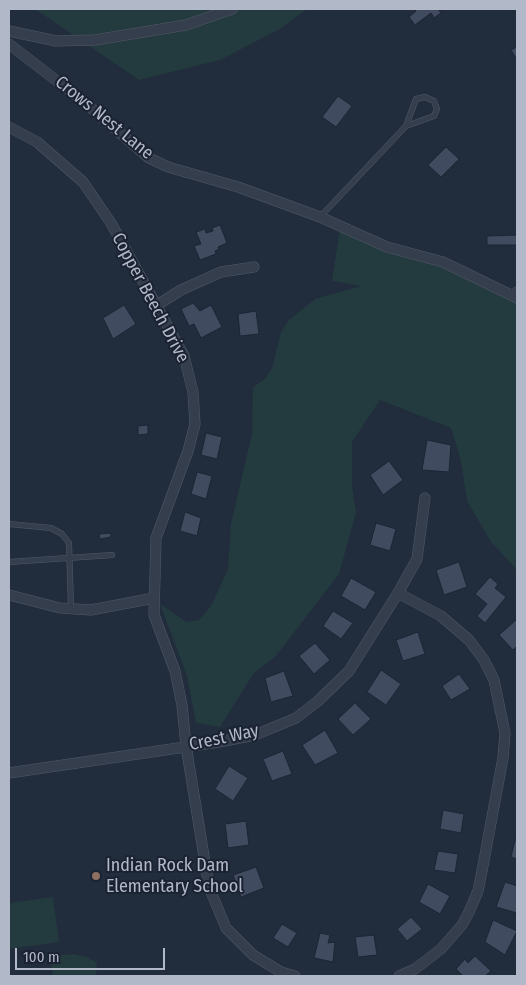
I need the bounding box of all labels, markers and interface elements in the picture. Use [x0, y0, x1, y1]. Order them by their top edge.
street label: Crows Nest Lane [50, 72, 158, 164]
street label: Copper Beech Drive [107, 229, 193, 367]
street label: Crest Way [187, 720, 261, 756]
place label: Indian Rock Dam Elementary School [106, 855, 243, 898]
marker: Indian Rock Dam Elementary School [90, 870, 102, 882]
scale bar [18, 938, 168, 970]
text: 100 m [23, 948, 60, 966]

